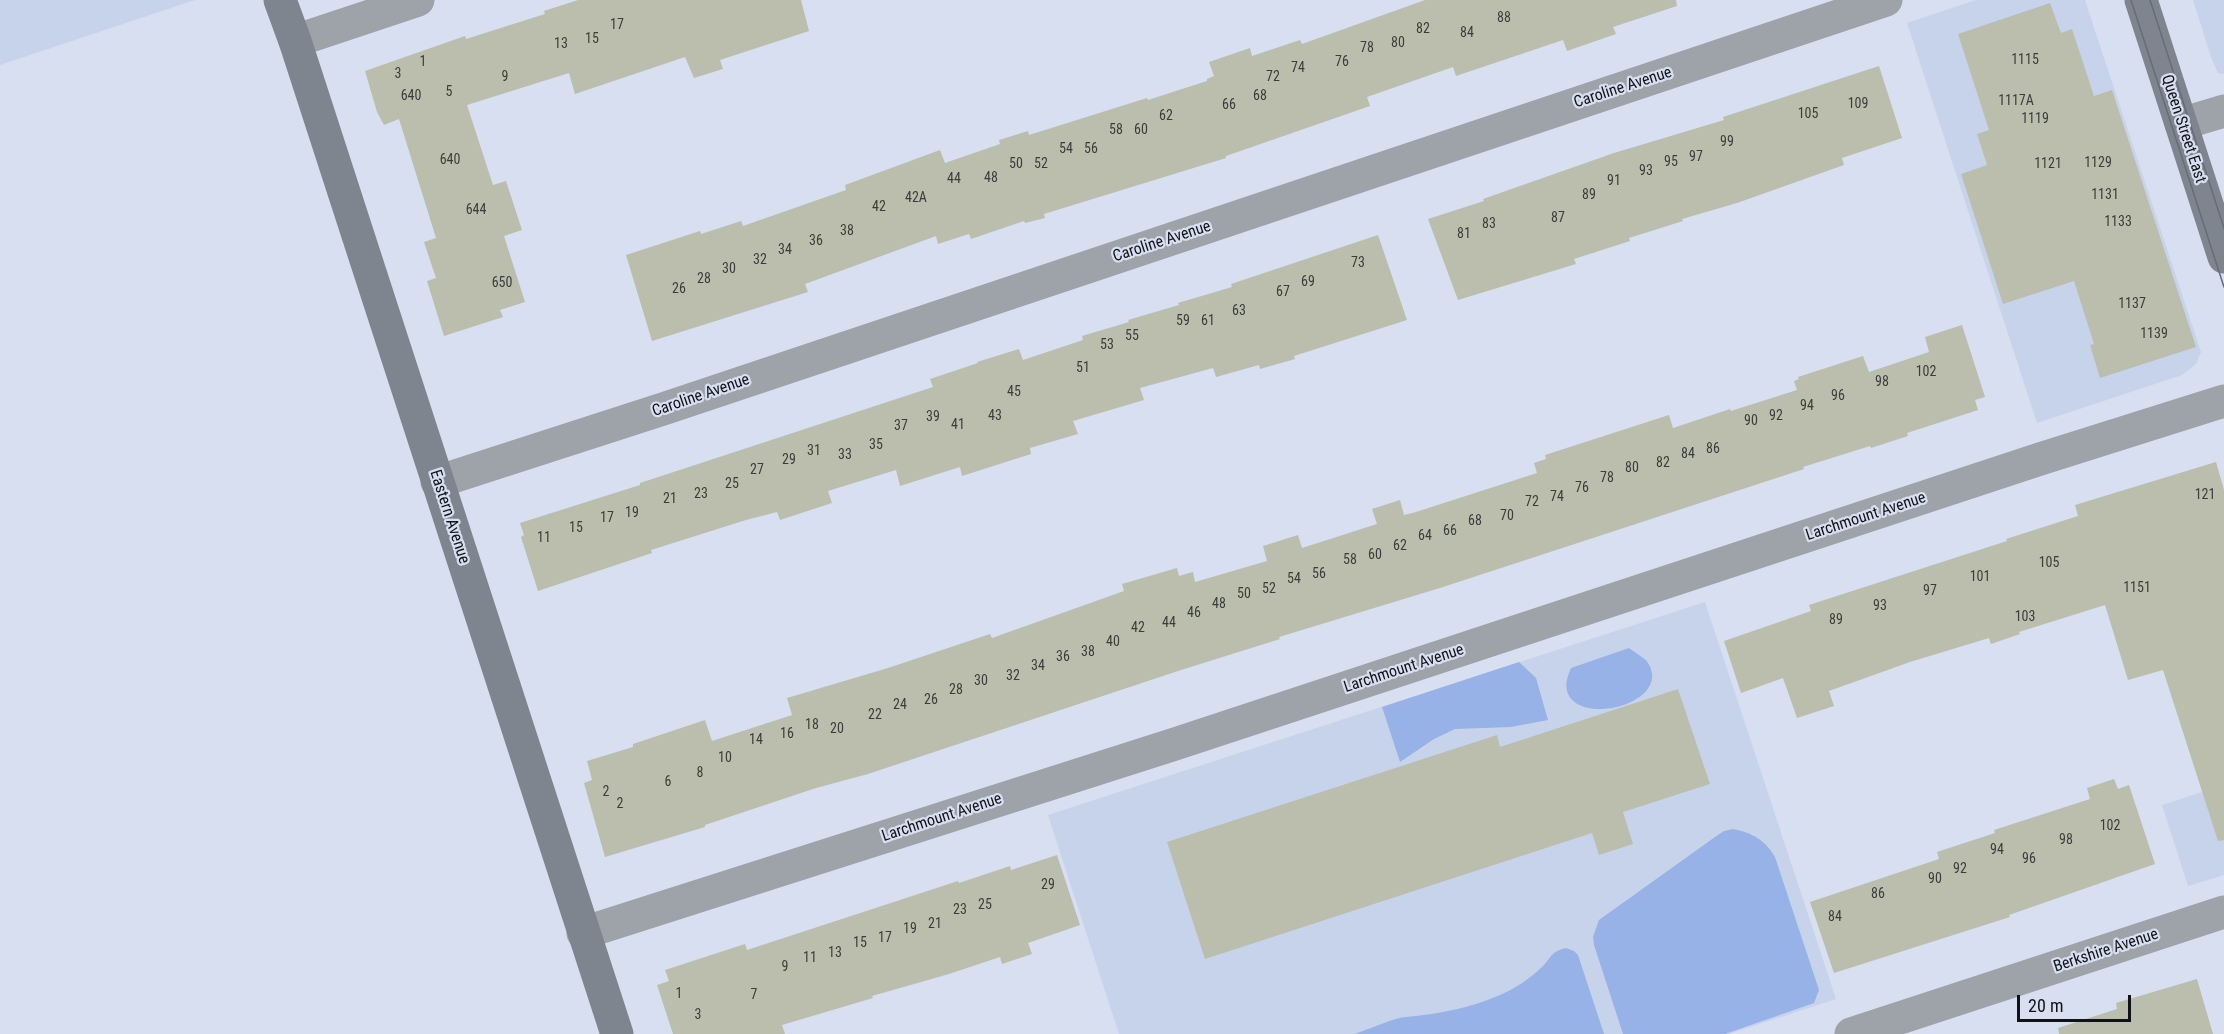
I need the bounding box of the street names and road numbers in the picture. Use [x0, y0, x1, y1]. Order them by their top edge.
street label: Caroline Avenue [1572, 63, 1674, 113]
street label: Queen Street East [2156, 72, 2210, 186]
street label: Caroline Avenue [1111, 217, 1213, 267]
street label: Caroline Avenue [650, 370, 752, 422]
street label: Eastern Avenue [425, 468, 473, 566]
street label: Larchmount Avenue [1804, 489, 1928, 545]
street label: Larchmount Avenue [1342, 641, 1466, 697]
street label: Larchmount Avenue [880, 790, 1004, 846]
street label: Berkshire Avenue [2051, 925, 2161, 977]

